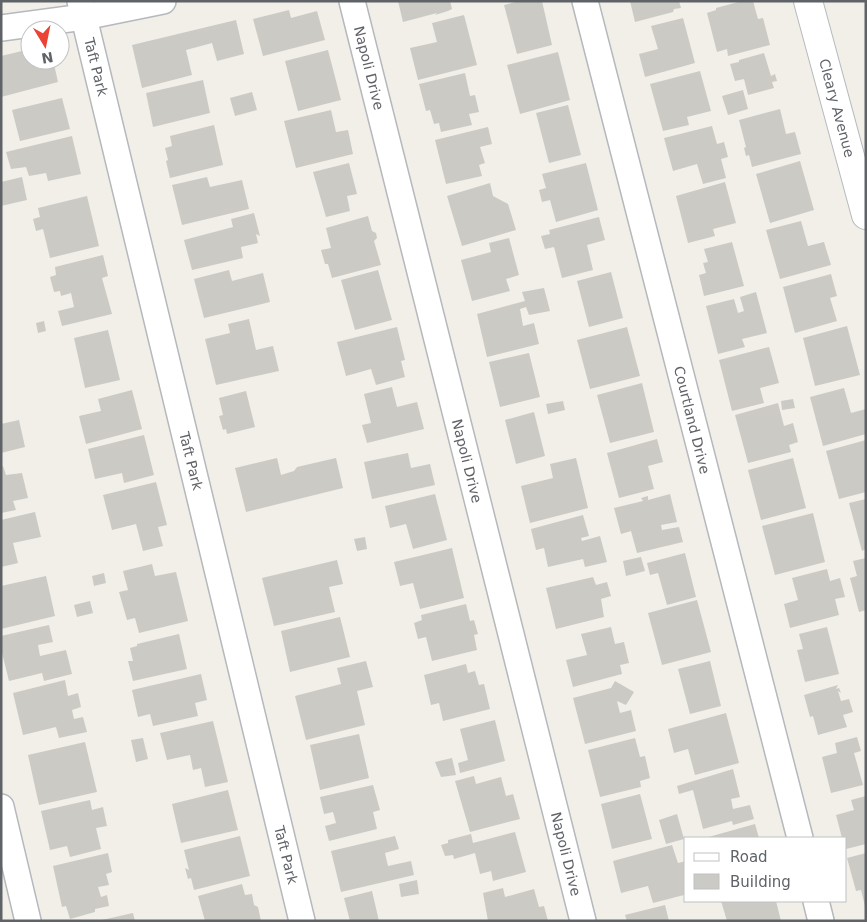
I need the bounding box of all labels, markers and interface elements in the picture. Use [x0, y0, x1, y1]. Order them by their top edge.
north arrow [20, 20, 70, 70]
street label: Napoli Drive [351, 24, 387, 112]
street label: Taft Park [81, 35, 111, 99]
text: N [40, 49, 54, 67]
street label: Cleary Avenue [816, 57, 858, 159]
street label: Courtland Drive [671, 364, 713, 476]
street label: Napoli Drive [449, 417, 485, 505]
street label: Taft Park [176, 429, 206, 493]
street label: Napoli Drive [548, 810, 584, 898]
street label: Taft Park [271, 823, 301, 887]
legend [684, 837, 847, 902]
text: Road [730, 848, 768, 866]
text: Building [730, 873, 791, 891]

